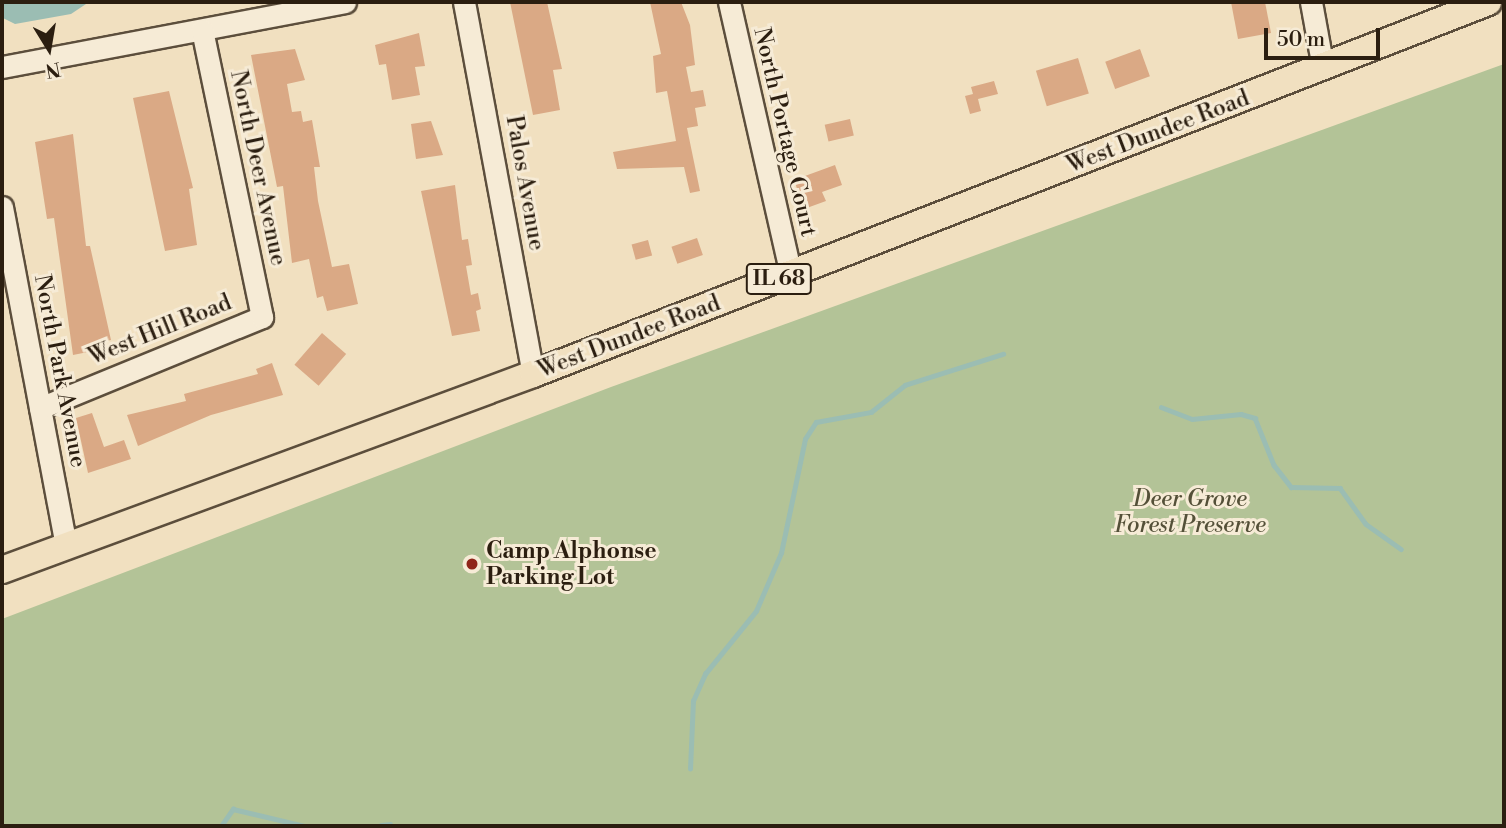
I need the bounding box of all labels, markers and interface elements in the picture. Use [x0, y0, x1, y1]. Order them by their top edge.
north arrow [14, 14, 84, 84]
scale bar [1268, 14, 1384, 58]
street label: North Portage Court [748, 25, 822, 239]
text: 50 m [1277, 27, 1325, 53]
text: N [43, 56, 63, 83]
street label: North Deer Avenue [224, 68, 292, 268]
street label: West Dundee Road [1063, 84, 1253, 180]
street label: Palos Avenue [500, 113, 550, 253]
road number: IL 68 [746, 262, 812, 296]
street label: North Park Avenue [28, 272, 92, 470]
street label: West Hill Road [84, 289, 236, 371]
street label: West Dundee Road [534, 289, 724, 385]
park label: Deer Grove Forest Preserve [1114, 485, 1266, 539]
place label: Camp Alphonse Parking Lot [486, 537, 656, 591]
marker: Camp Alphonse Parking Lot [464, 556, 480, 572]

